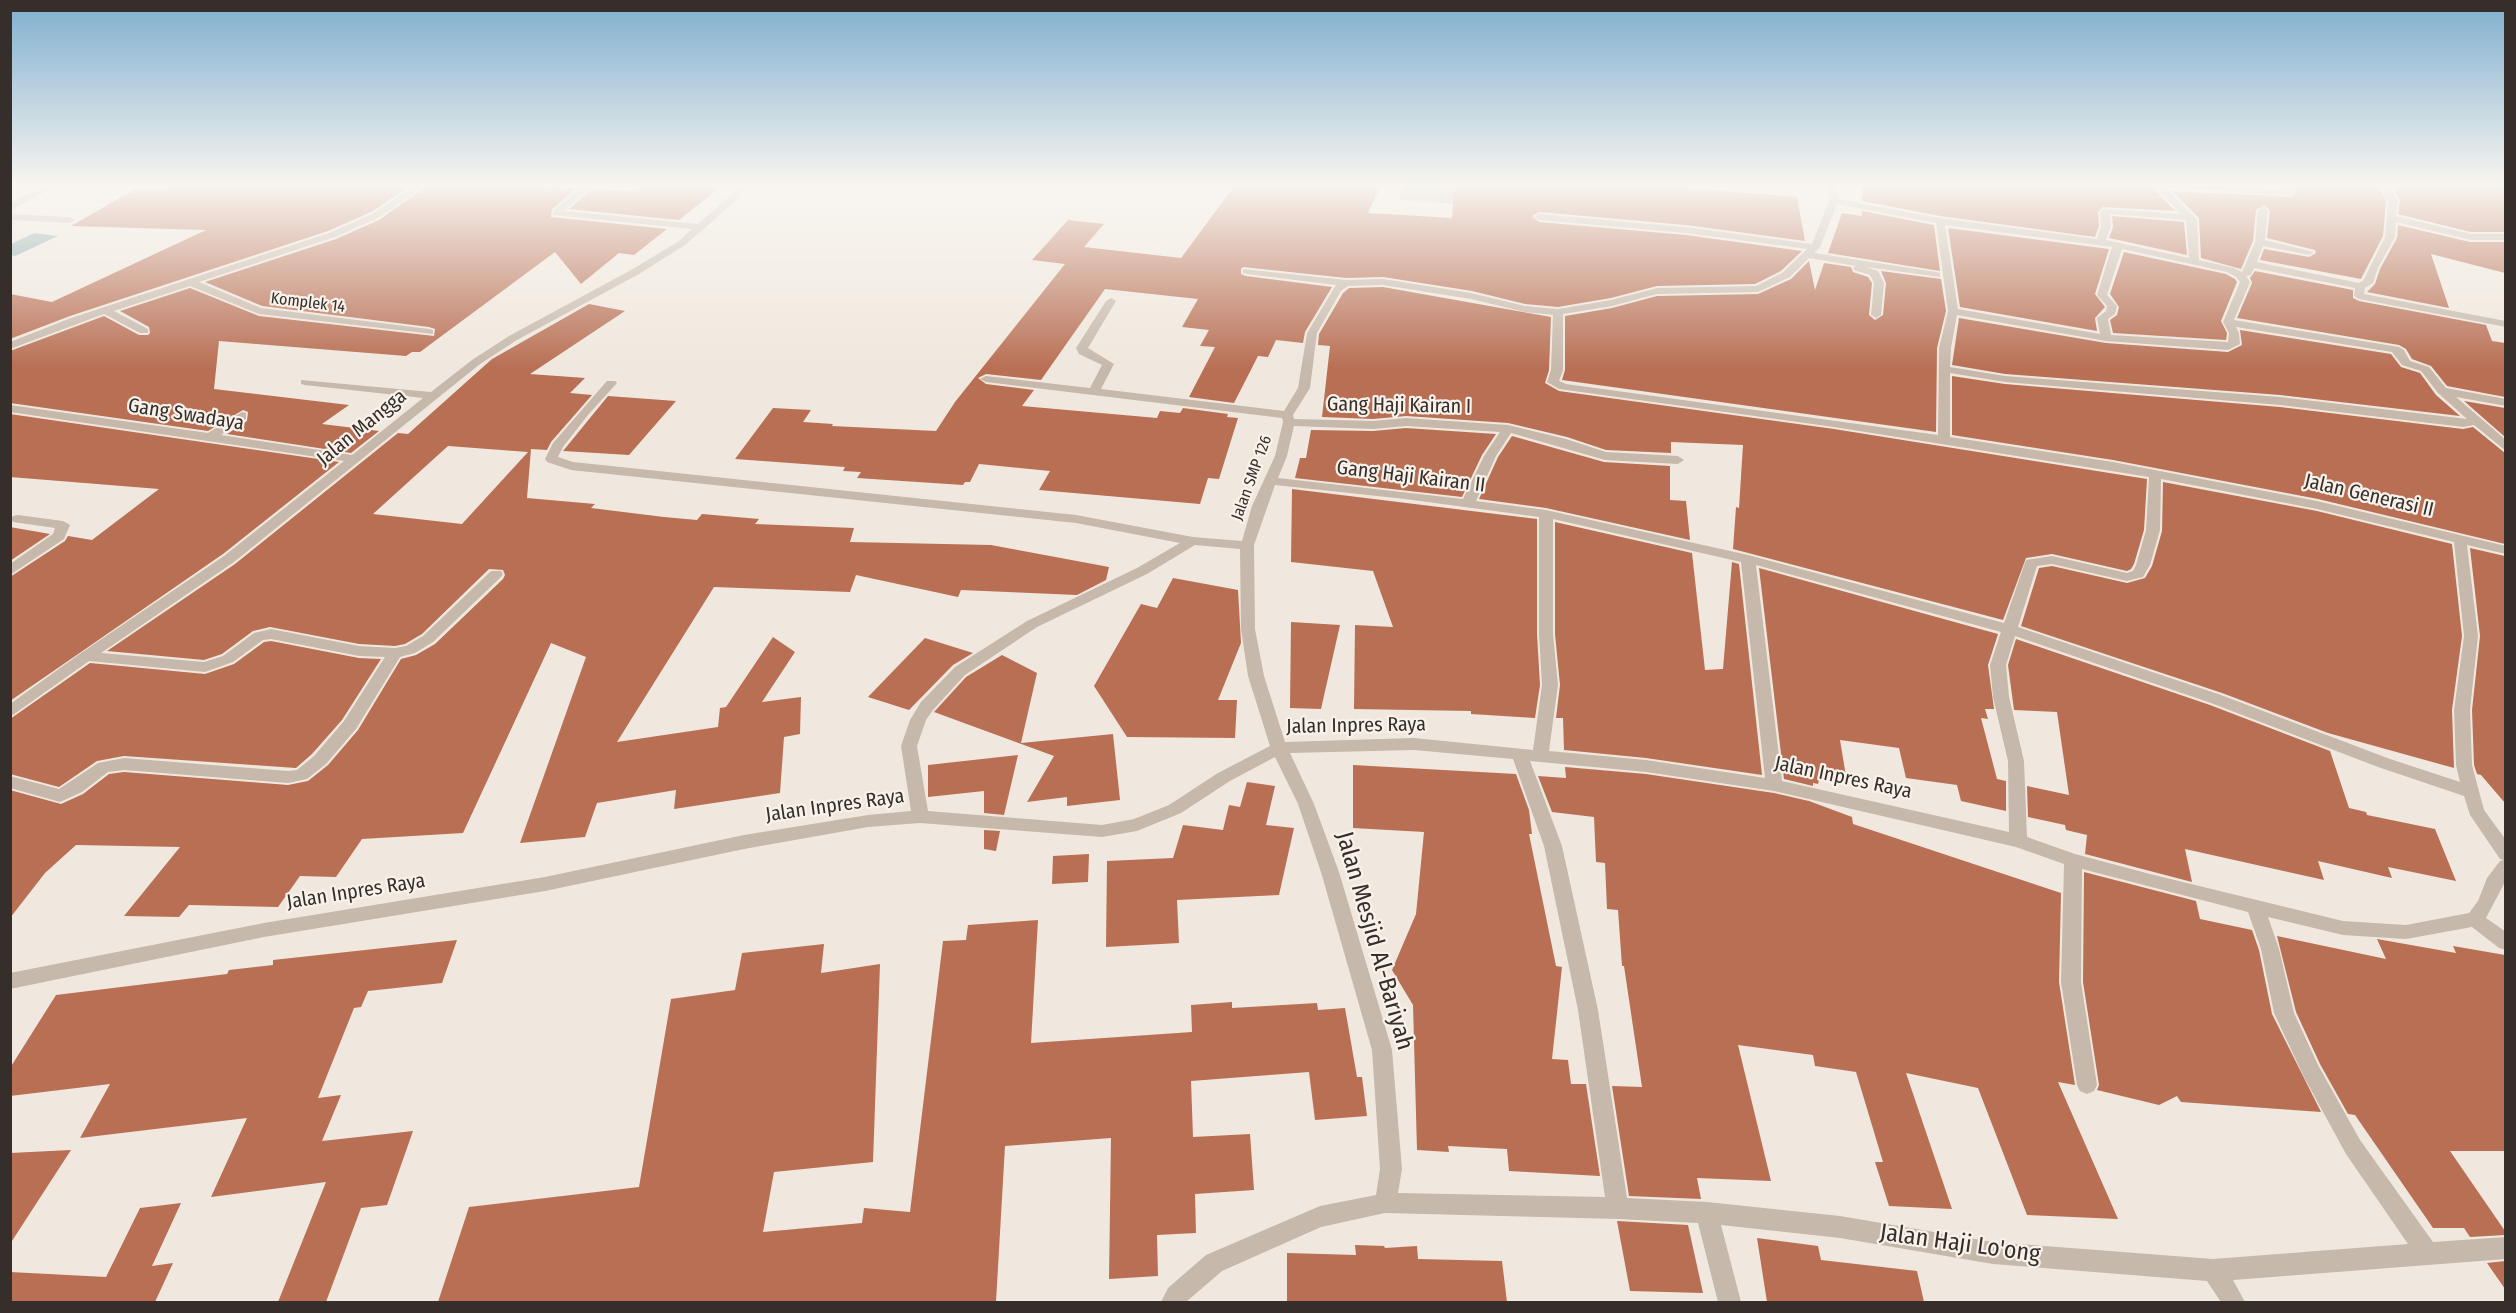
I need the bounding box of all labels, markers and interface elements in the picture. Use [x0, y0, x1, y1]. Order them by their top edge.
street label: Komplek 14 [270, 289, 346, 317]
street label: Jalan Mangga [312, 385, 412, 471]
street label: Gang Haji Kairan I [1327, 393, 1471, 419]
street label: Gang Swadaya [126, 394, 246, 436]
street label: Jalan SMP 126 [1228, 433, 1276, 523]
street label: Gang Haji Kairan II [1335, 456, 1487, 498]
street label: Jalan Generasi II [2302, 469, 2436, 523]
street label: Jalan Inpres Raya [1286, 713, 1426, 739]
street label: Jalan Inpres Raya [1772, 752, 1914, 804]
street label: Jalan Inpres Raya [764, 784, 906, 828]
street label: Jalan Mesjid Al-Bariyah [1329, 829, 1419, 1053]
street label: Jalan Inpres Raya [285, 869, 427, 915]
street label: Jalan Haji Lo'ong [1878, 1218, 2042, 1270]

